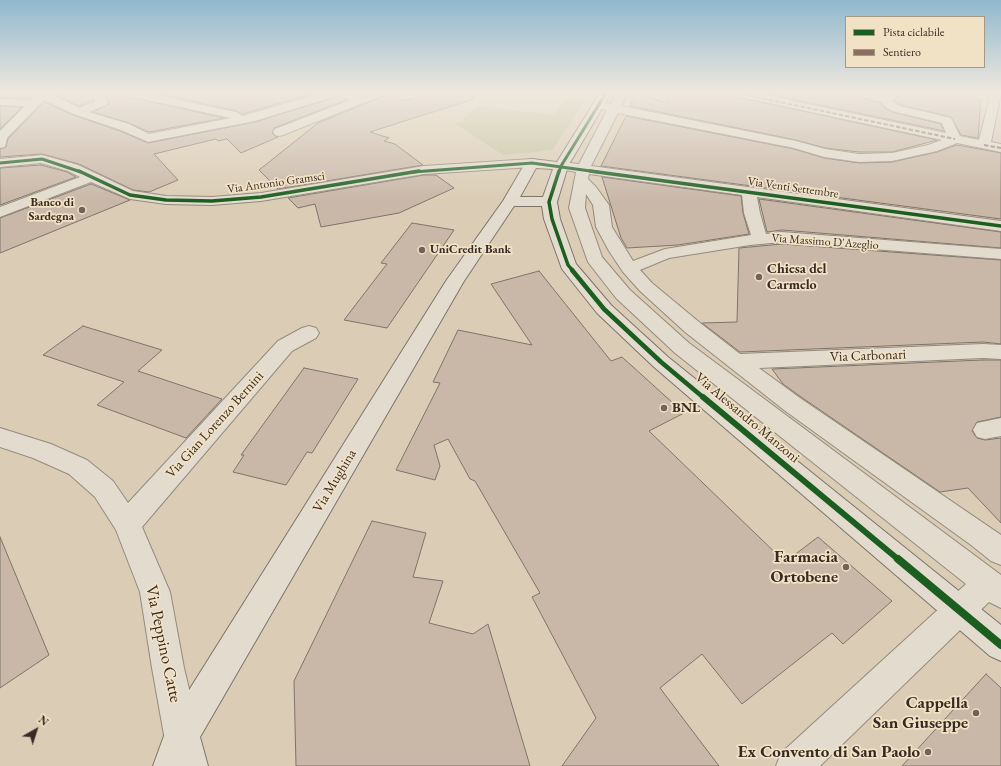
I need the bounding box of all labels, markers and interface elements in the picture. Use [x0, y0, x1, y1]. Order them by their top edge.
legend [845, 16, 985, 68]
text: Pista ciclabile [883, 24, 944, 40]
text: Sentiero [883, 44, 921, 60]
street label: Via Antonio Gramsci [226, 169, 326, 197]
street label: Via Venti Settembre [747, 174, 839, 202]
place label: Banco di Sardegna [29, 196, 74, 224]
marker: Banco di Sardegna [77, 205, 87, 215]
street label: Via Massimo D'Azeglio [771, 231, 879, 253]
place label: UniCredit Bank [430, 243, 511, 257]
marker: UniCredit Bank [417, 245, 427, 255]
place label: Chiesa del Carmelo [767, 261, 827, 294]
marker: Chiesa del Carmelo [754, 272, 764, 282]
street label: Via Carbonari [830, 346, 906, 366]
street label: Via Gian Lorenzo Bernini [163, 368, 267, 482]
street label: Via Alessandro Manzoni [691, 369, 803, 467]
place label: BNL [672, 400, 700, 416]
marker: BNL [659, 403, 669, 413]
street label: Via Mughina [310, 446, 360, 516]
place label: Farmacia Ortobene [771, 547, 838, 587]
marker: Farmacia Ortobene [841, 562, 851, 572]
street label: Via Peppino Catte [141, 584, 185, 704]
place label: Cappella San Giuseppe [873, 693, 968, 733]
marker: Cappella San Giuseppe [971, 708, 981, 718]
north arrow [16, 710, 56, 750]
text: N [36, 712, 51, 729]
place label: Ex Convento di San Paolo [738, 742, 920, 762]
marker: Ex Convento di San Paolo [923, 747, 933, 757]

